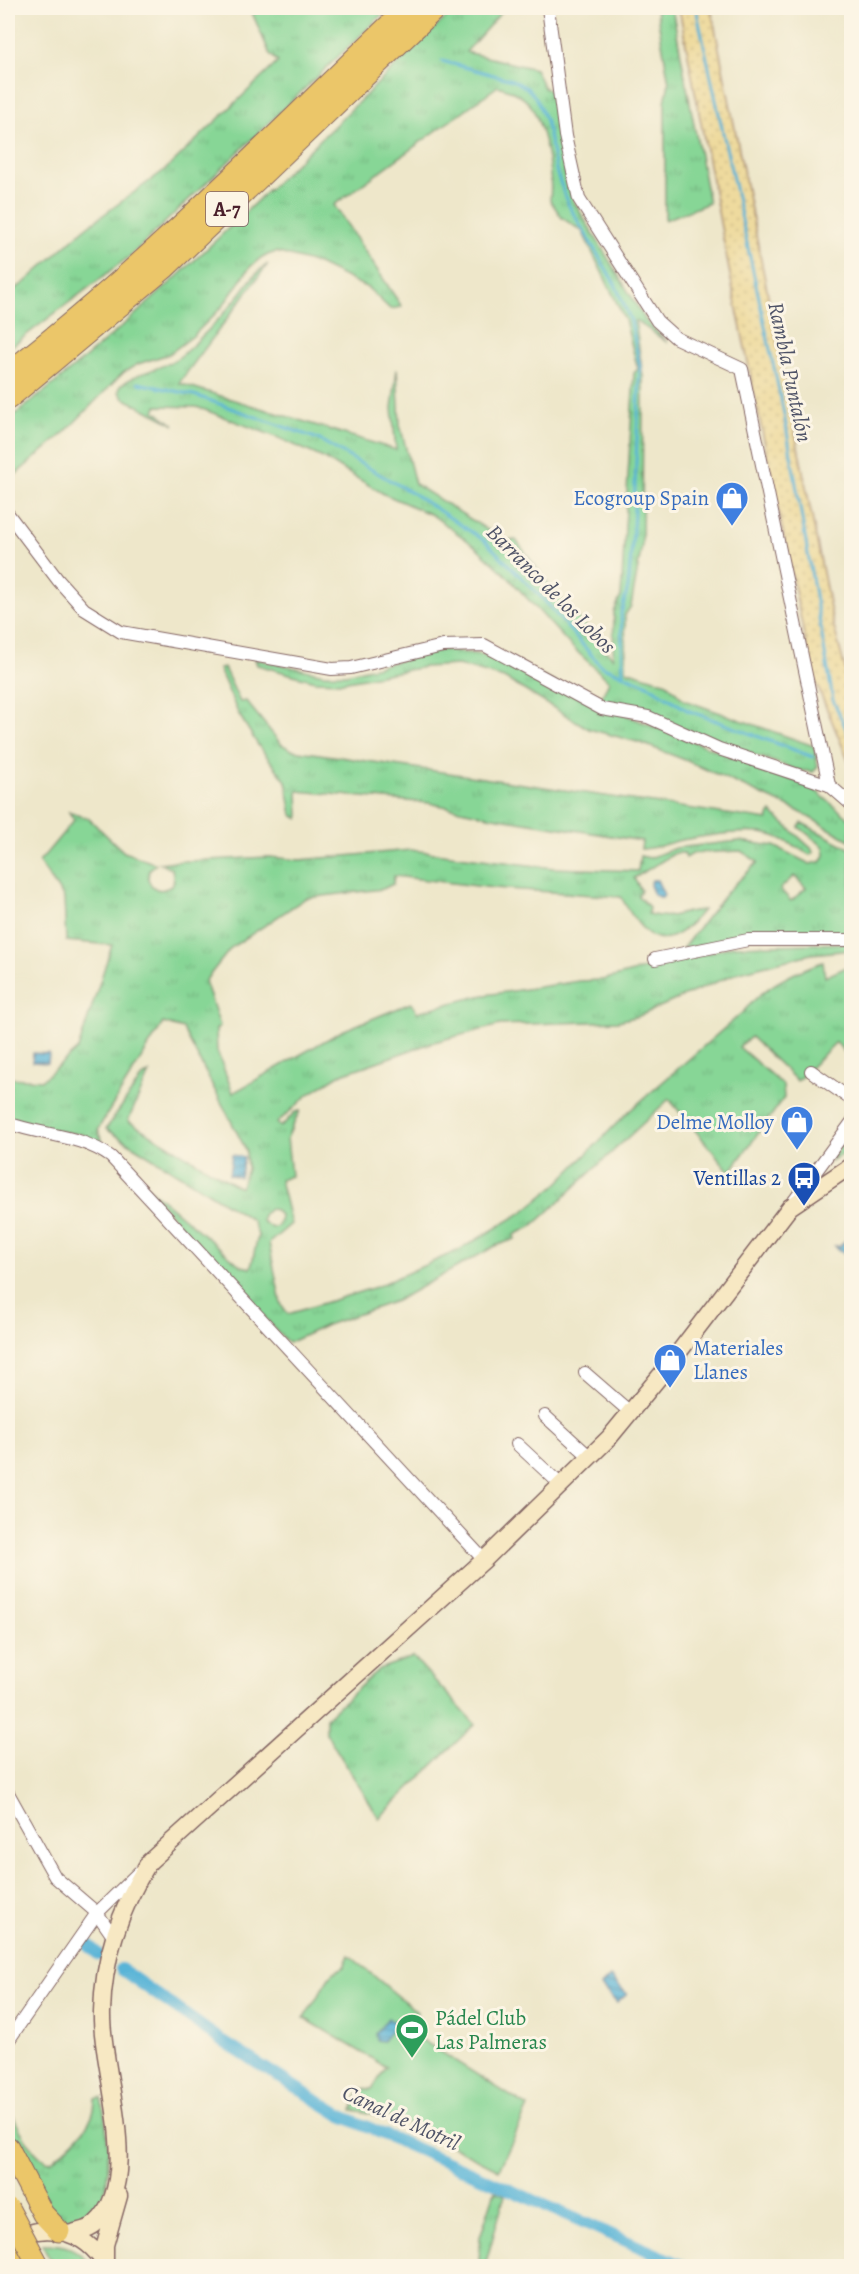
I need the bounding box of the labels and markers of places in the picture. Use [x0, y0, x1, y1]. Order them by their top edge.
shop icon: Ecogroup Spain [714, 480, 750, 527]
place label: Ecogroup Spain [573, 484, 709, 512]
shop icon: Delme Molloy [779, 1104, 815, 1151]
place label: Delme Molloy [656, 1108, 775, 1136]
bus stop icon: Ventillas 2 [786, 1160, 822, 1207]
place label: Ventillas 2 [692, 1164, 781, 1192]
place label: Materiales Llanes [693, 1334, 783, 1386]
shop icon: Materiales Llanes [652, 1342, 688, 1389]
place label: Pádel Club Las Palmeras [435, 2004, 547, 2056]
sports icon: Pádel Club Las Palmeras [394, 2012, 430, 2059]

